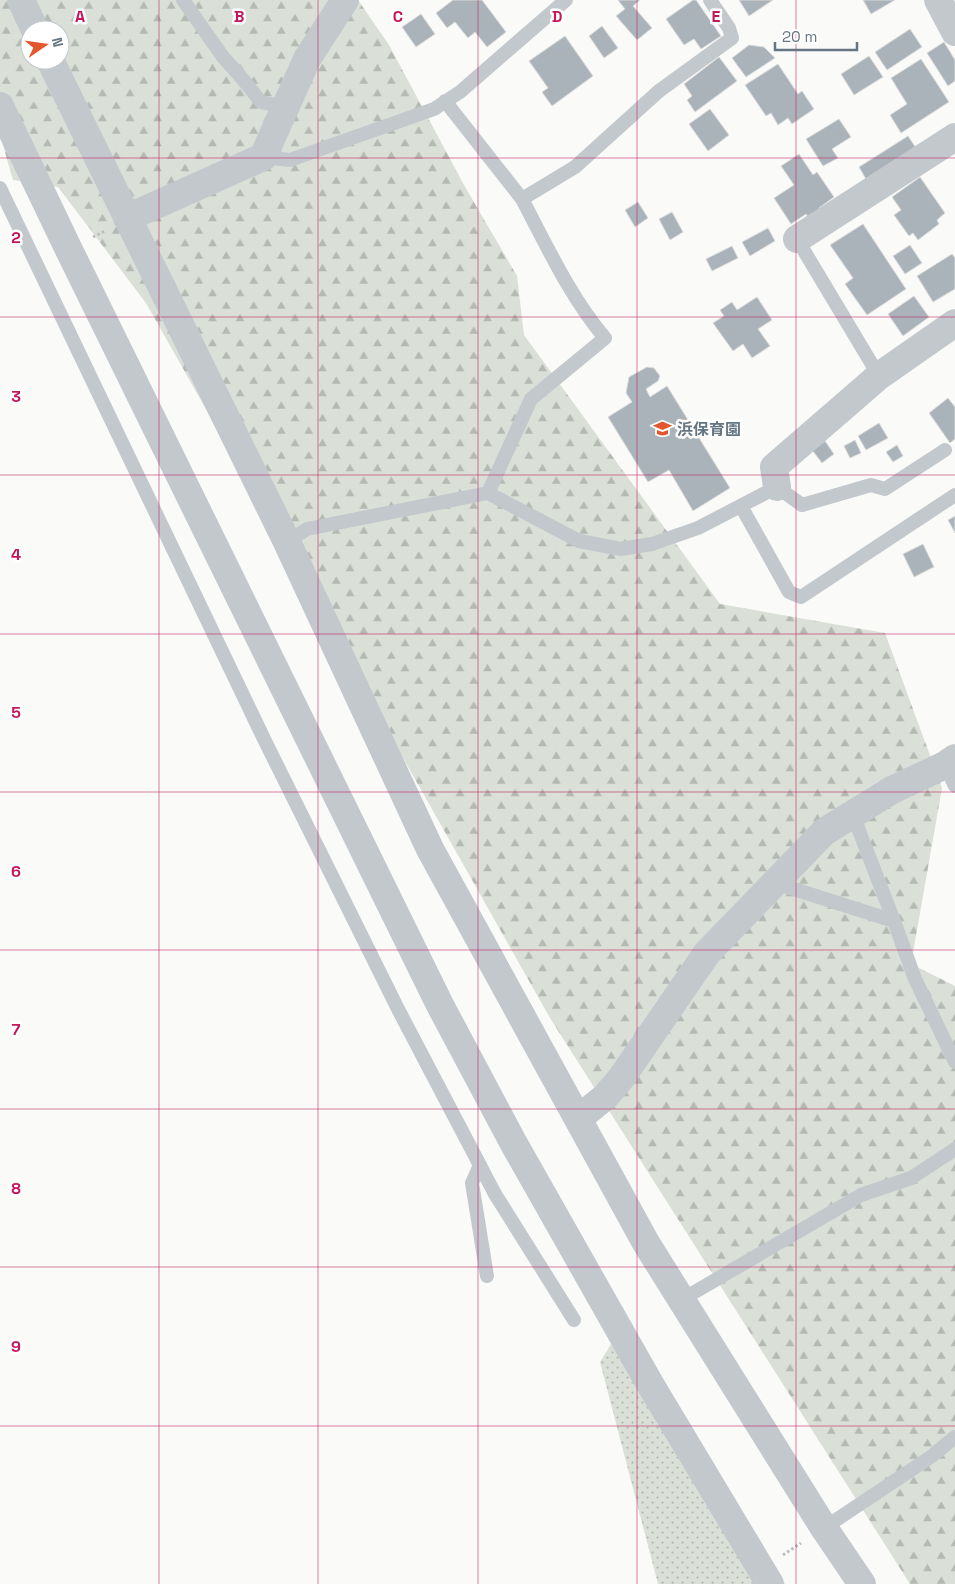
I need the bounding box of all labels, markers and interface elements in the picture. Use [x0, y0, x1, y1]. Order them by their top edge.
text: A [75, 6, 85, 27]
text: B [234, 6, 244, 27]
text: C [393, 6, 403, 27]
text: D [552, 6, 562, 27]
text: E [712, 6, 721, 27]
north arrow [20, 20, 70, 70]
scale bar [775, 20, 858, 52]
text: 20 m [782, 27, 817, 46]
text: N [48, 35, 67, 49]
text: 2 [11, 227, 21, 248]
text: 3 [11, 386, 21, 407]
school or university icon: 浜保育園 [653, 419, 673, 439]
place label: 浜保育園 [677, 419, 741, 440]
text: 4 [11, 544, 21, 565]
text: 5 [11, 702, 21, 723]
text: 6 [11, 861, 21, 882]
text: 7 [12, 1019, 21, 1040]
text: 8 [11, 1178, 21, 1199]
text: 9 [11, 1336, 21, 1357]

